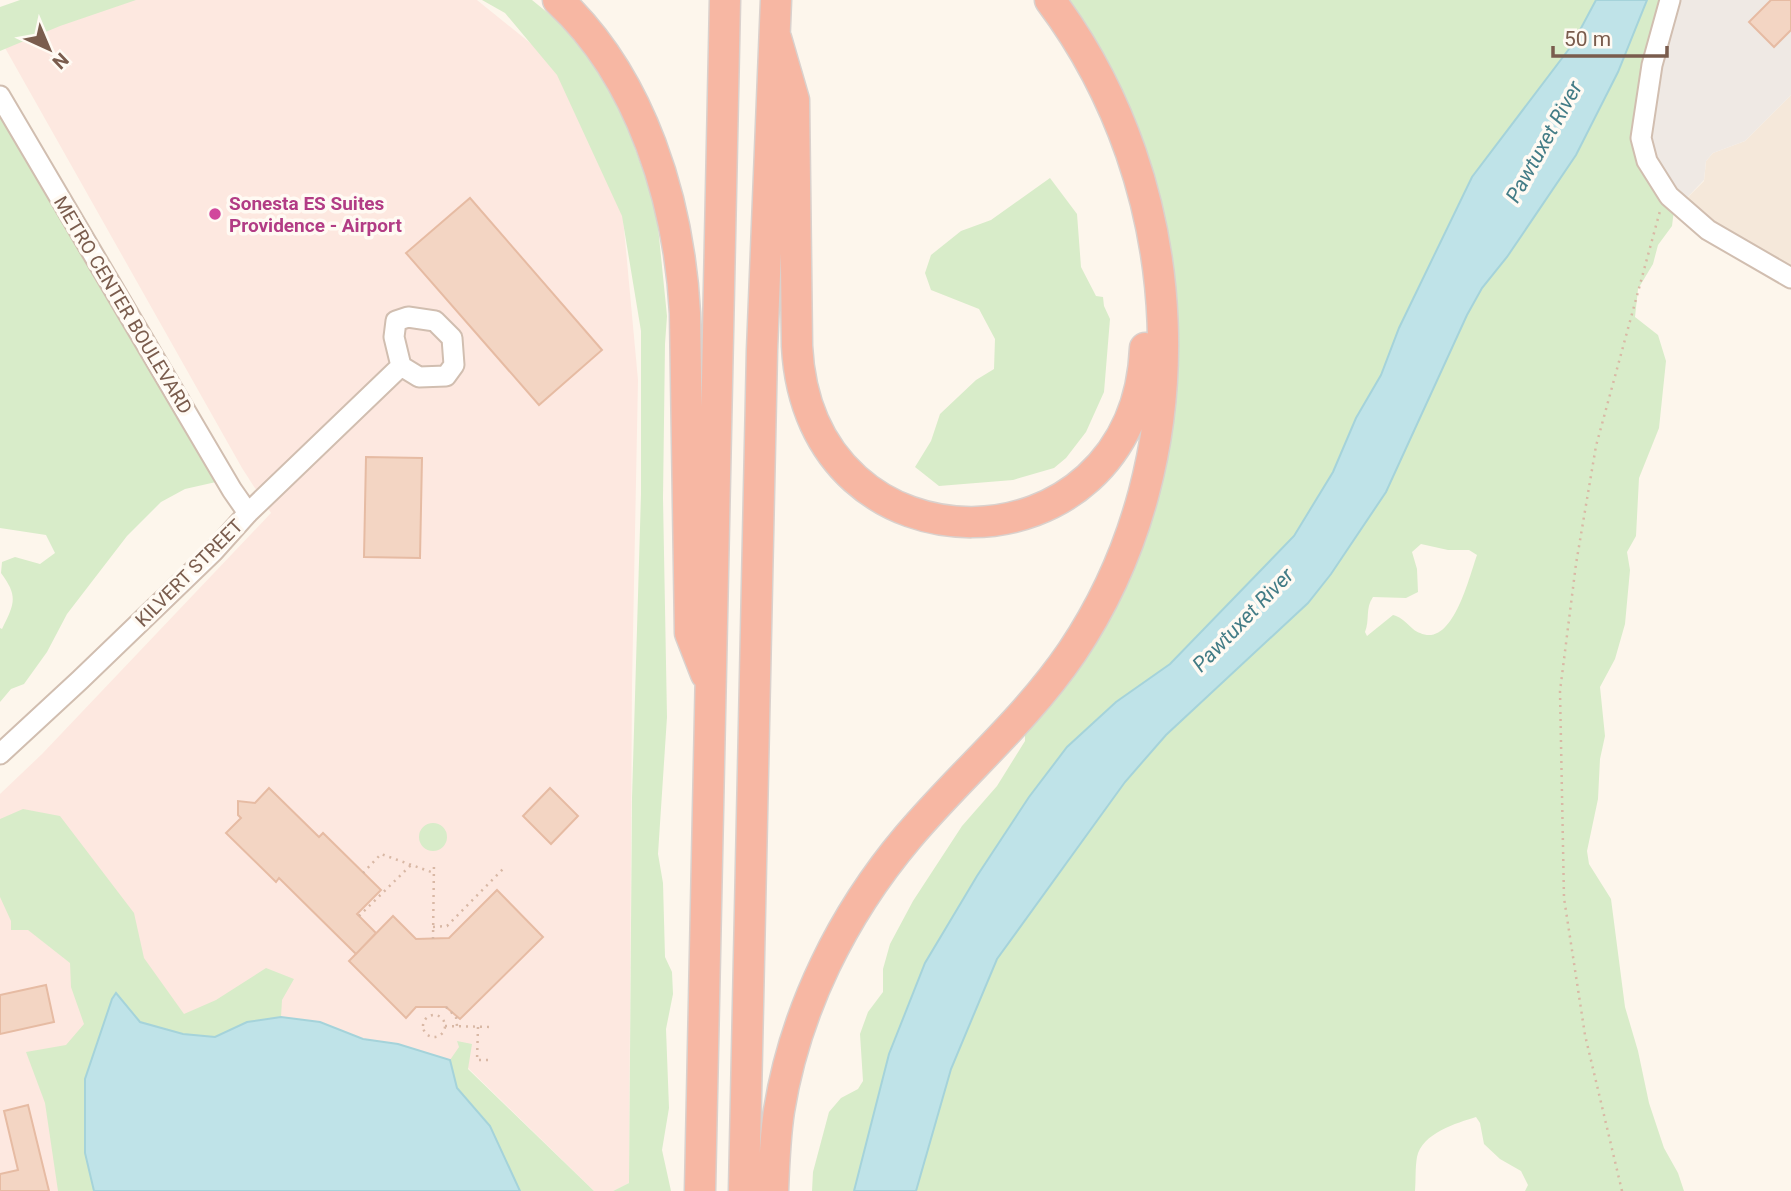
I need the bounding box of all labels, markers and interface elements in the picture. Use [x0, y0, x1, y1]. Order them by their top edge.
north arrow [14, 14, 84, 84]
scale bar [1553, 14, 1667, 58]
text: 50 m [1564, 27, 1611, 51]
text: N [48, 48, 73, 74]
water label: Pawtuxet River [1501, 76, 1588, 207]
street label: METRO CENTER BOULEVARD [49, 192, 197, 418]
place label: Sonesta ES Suites Providence - Airport [229, 192, 402, 237]
marker: Sonesta ES Suites Providence - Airport [207, 206, 223, 222]
street label: KILVERT STREET [130, 514, 248, 632]
water label: Pawtuxet River [1188, 563, 1299, 677]

